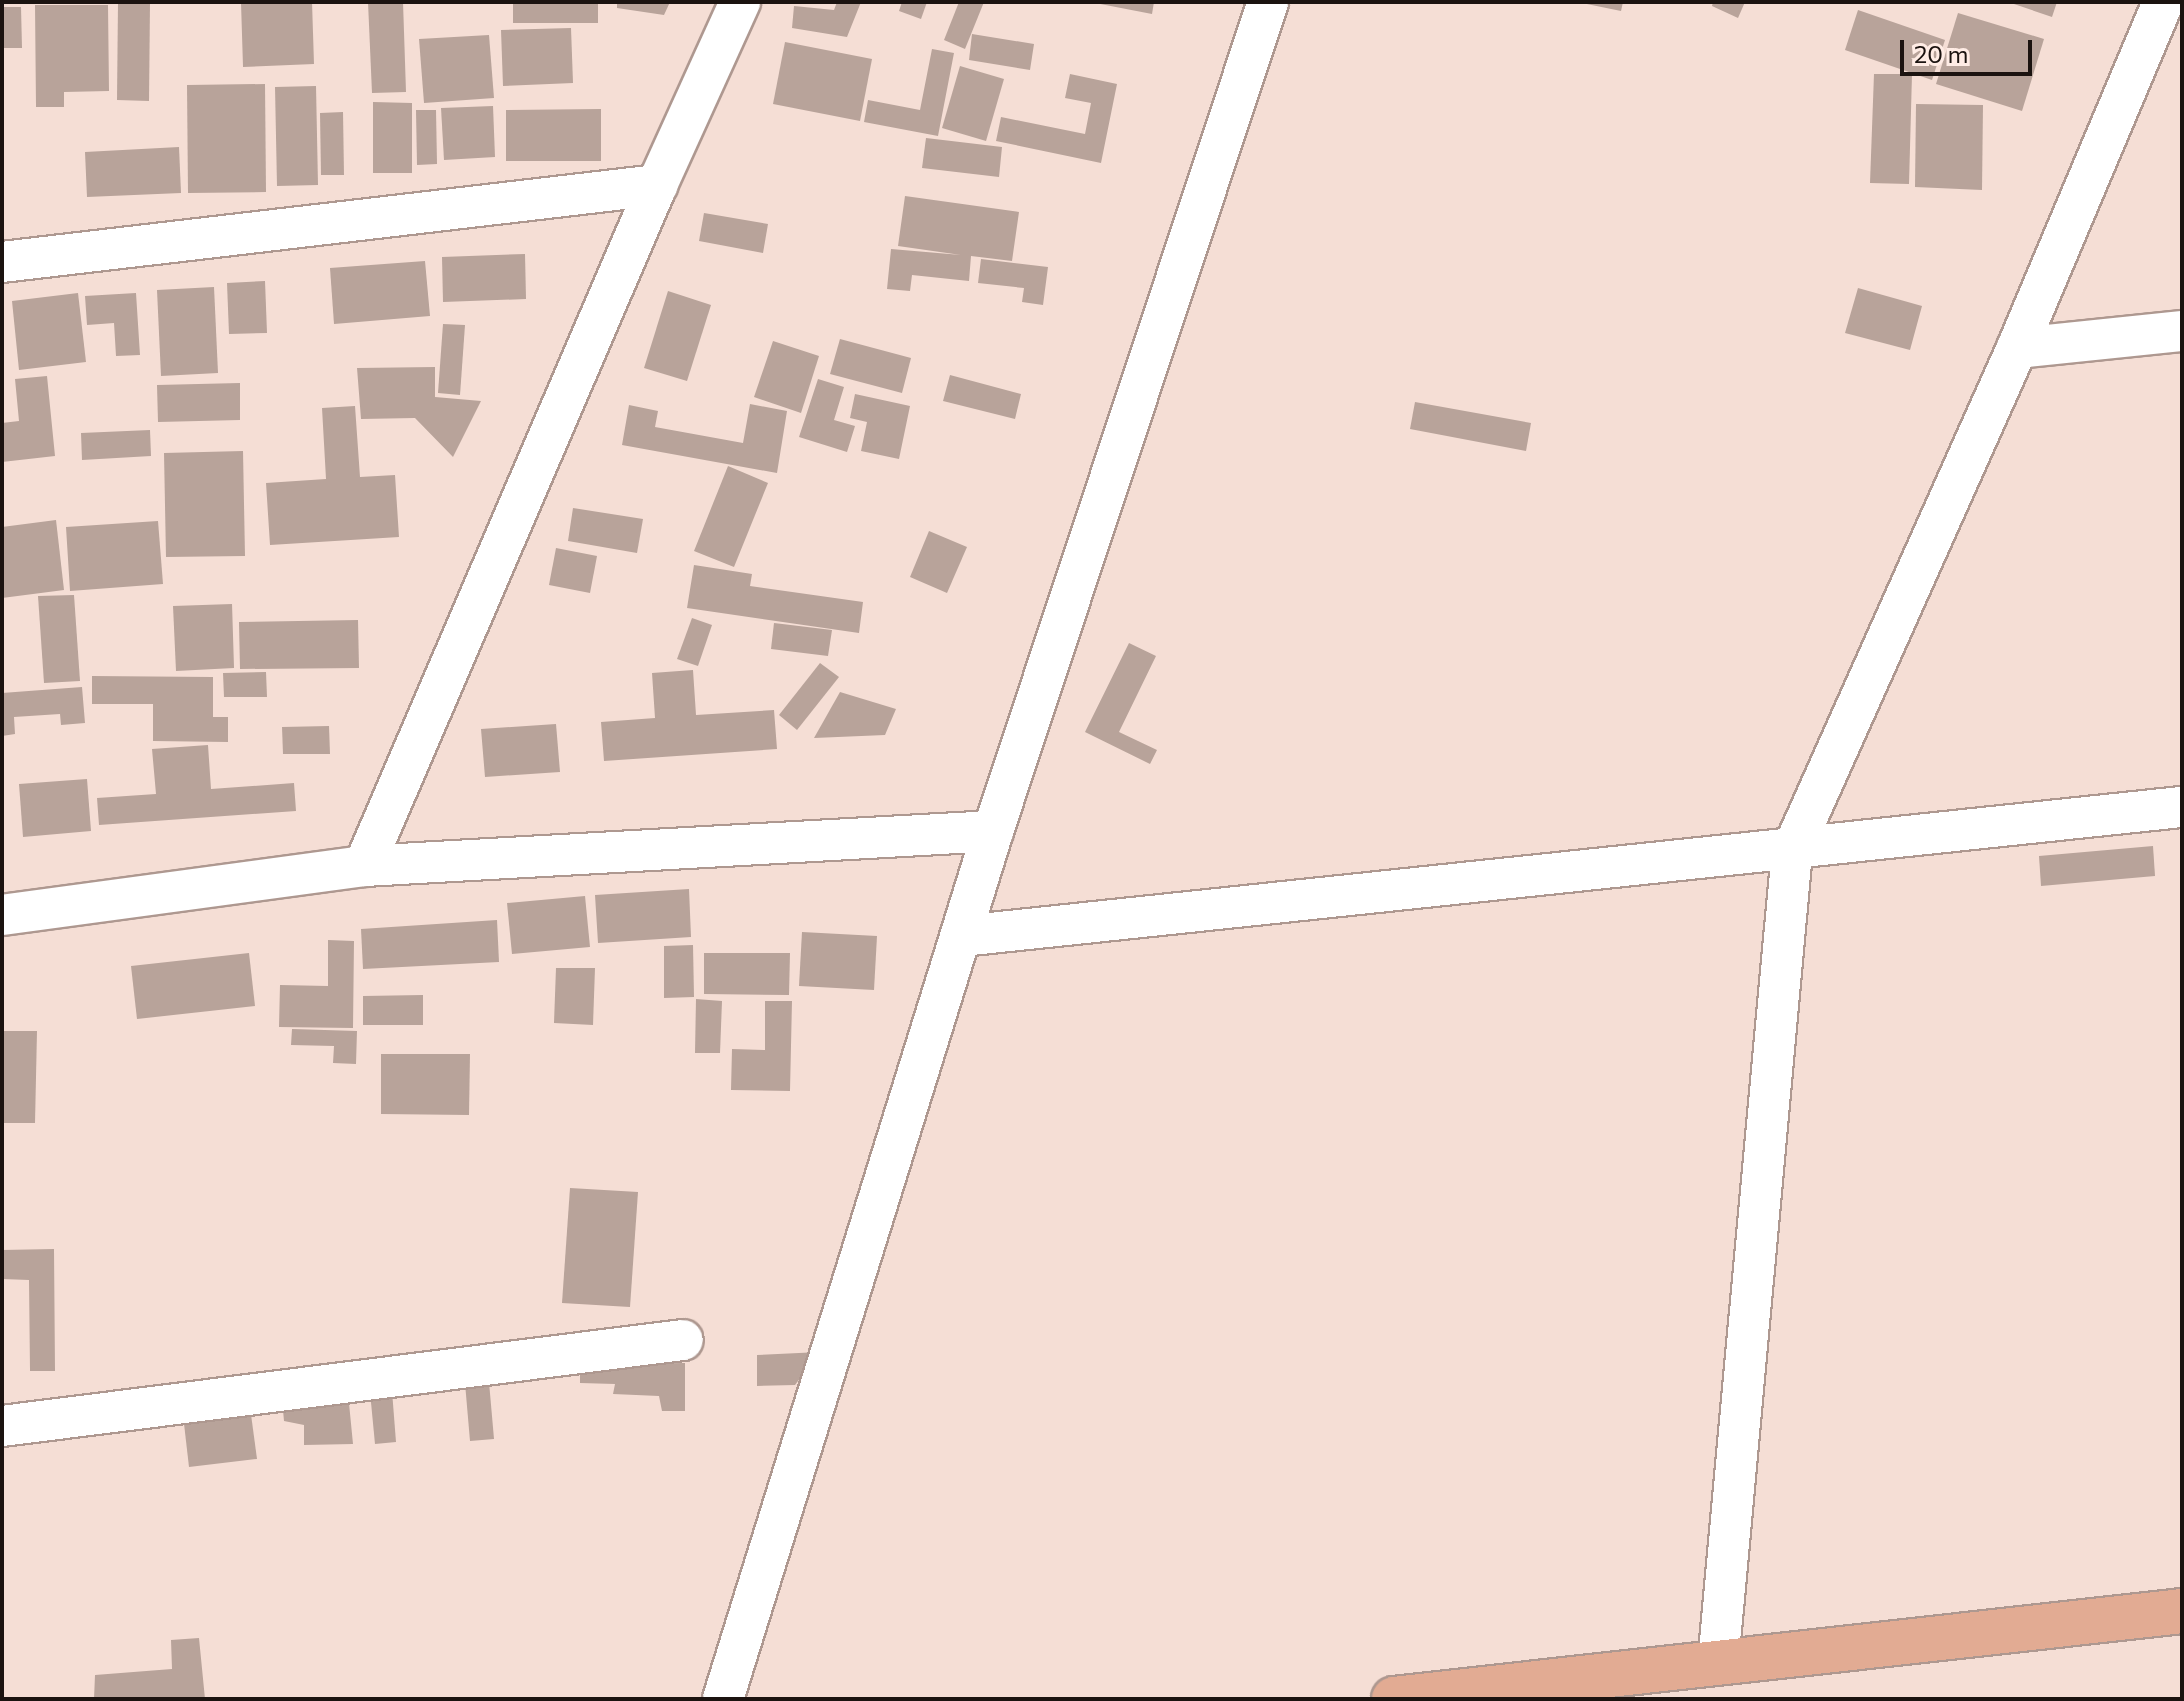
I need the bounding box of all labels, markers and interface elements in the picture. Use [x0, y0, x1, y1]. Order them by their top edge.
scale bar [1904, 24, 2036, 74]
text: 20 m [1914, 39, 1968, 68]

